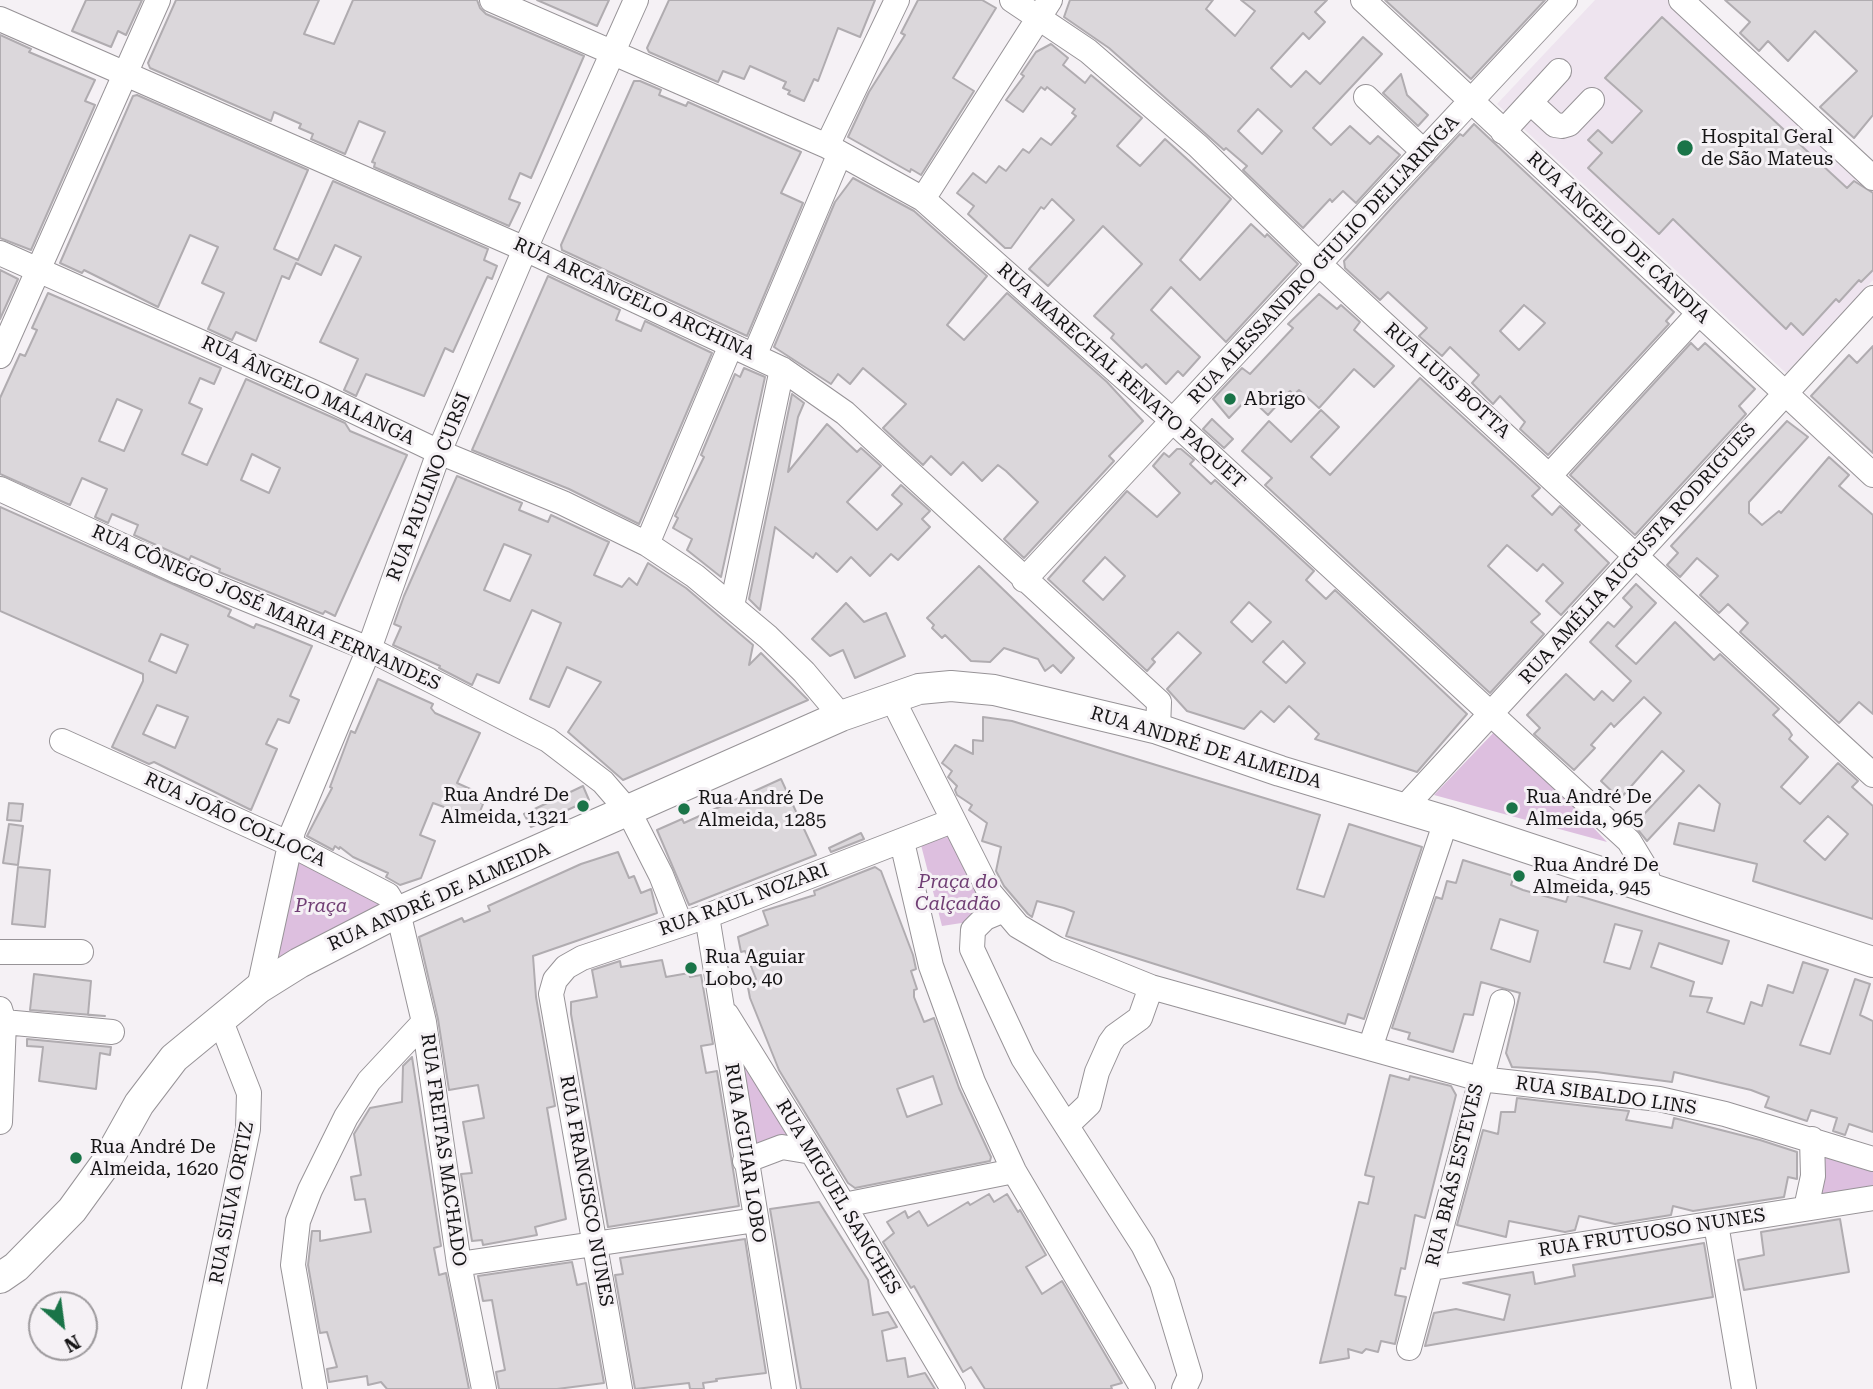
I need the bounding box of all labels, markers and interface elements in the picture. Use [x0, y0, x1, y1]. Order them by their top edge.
street label: RUA ALESSANDRO GIULIO DELL'ARINGA [1184, 111, 1464, 409]
place label: Hospital Geral de São Mateus [1701, 126, 1833, 170]
marker: Hospital Geral de São Mateus [1675, 138, 1695, 158]
street label: RUA ÂNGELO DE CÂNDIA [1522, 147, 1714, 329]
street label: RUA ARCÂNGELO ARCHINA [510, 233, 758, 365]
street label: RUA MARECHAL RENATO PAQUET [992, 258, 1250, 494]
street label: RUA LUIS BOTTA [1379, 318, 1515, 444]
street label: RUA ÂNGELO MALANGA [198, 332, 418, 450]
place label: Abrigo [1244, 388, 1306, 410]
street label: RUA PAULINO CURSI [383, 390, 475, 584]
marker: Abrigo [1222, 391, 1238, 407]
street label: RUA AMÉLIA AUGUSTA RODRIGUES [1515, 419, 1761, 689]
street label: RUA CÔNEGO JOSÉ MARIA FERNANDES [88, 520, 444, 696]
street label: RUA ANDRÉ DE ALMEIDA [1088, 702, 1324, 794]
street label: RUA JOÃO COLLOCA [141, 768, 329, 872]
place label: Rua André De Almeida, 1321 [441, 784, 569, 828]
place label: Rua André De Almeida, 965 [1526, 786, 1652, 830]
place label: Rua André De Almeida, 1285 [698, 787, 826, 831]
marker: Rua André De Almeida, 1321 [575, 798, 591, 814]
marker: Rua André De Almeida, 965 [1504, 800, 1520, 816]
marker: Rua André De Almeida, 1285 [676, 801, 692, 817]
street label: RUA ANDRÉ DE ALMEIDA [324, 838, 554, 956]
place label: Rua André De Almeida, 945 [1533, 854, 1659, 898]
street label: RUA RAUL NOZARI [656, 859, 832, 941]
marker: Rua André De Almeida, 945 [1511, 868, 1527, 884]
park label: Praça do Calçadão [915, 871, 1001, 915]
park label: Praça [295, 895, 347, 917]
place label: Rua Aguiar Lobo, 40 [705, 946, 805, 990]
marker: Rua Aguiar Lobo, 40 [683, 960, 699, 976]
street label: RUA FREITAS MACHADO [415, 1032, 471, 1268]
street label: RUA AGUIAR LOBO [720, 1062, 770, 1244]
street label: RUA SIBALDO LINS [1514, 1072, 1698, 1120]
street label: RUA FRANCISCO NUNES [554, 1074, 618, 1308]
street label: RUA BRÁS ESTEVES [1421, 1081, 1489, 1269]
street label: RUA MIGUEL SANCHES [771, 1095, 905, 1299]
street label: RUA SILVA ORTIZ [205, 1120, 259, 1286]
place label: Rua André De Almeida, 1620 [90, 1136, 218, 1180]
marker: Rua André De Almeida, 1620 [68, 1150, 84, 1166]
street label: RUA FRUTUOSO NUNES [1537, 1204, 1767, 1262]
north arrow [28, 1291, 98, 1361]
text: N [60, 1330, 84, 1357]

